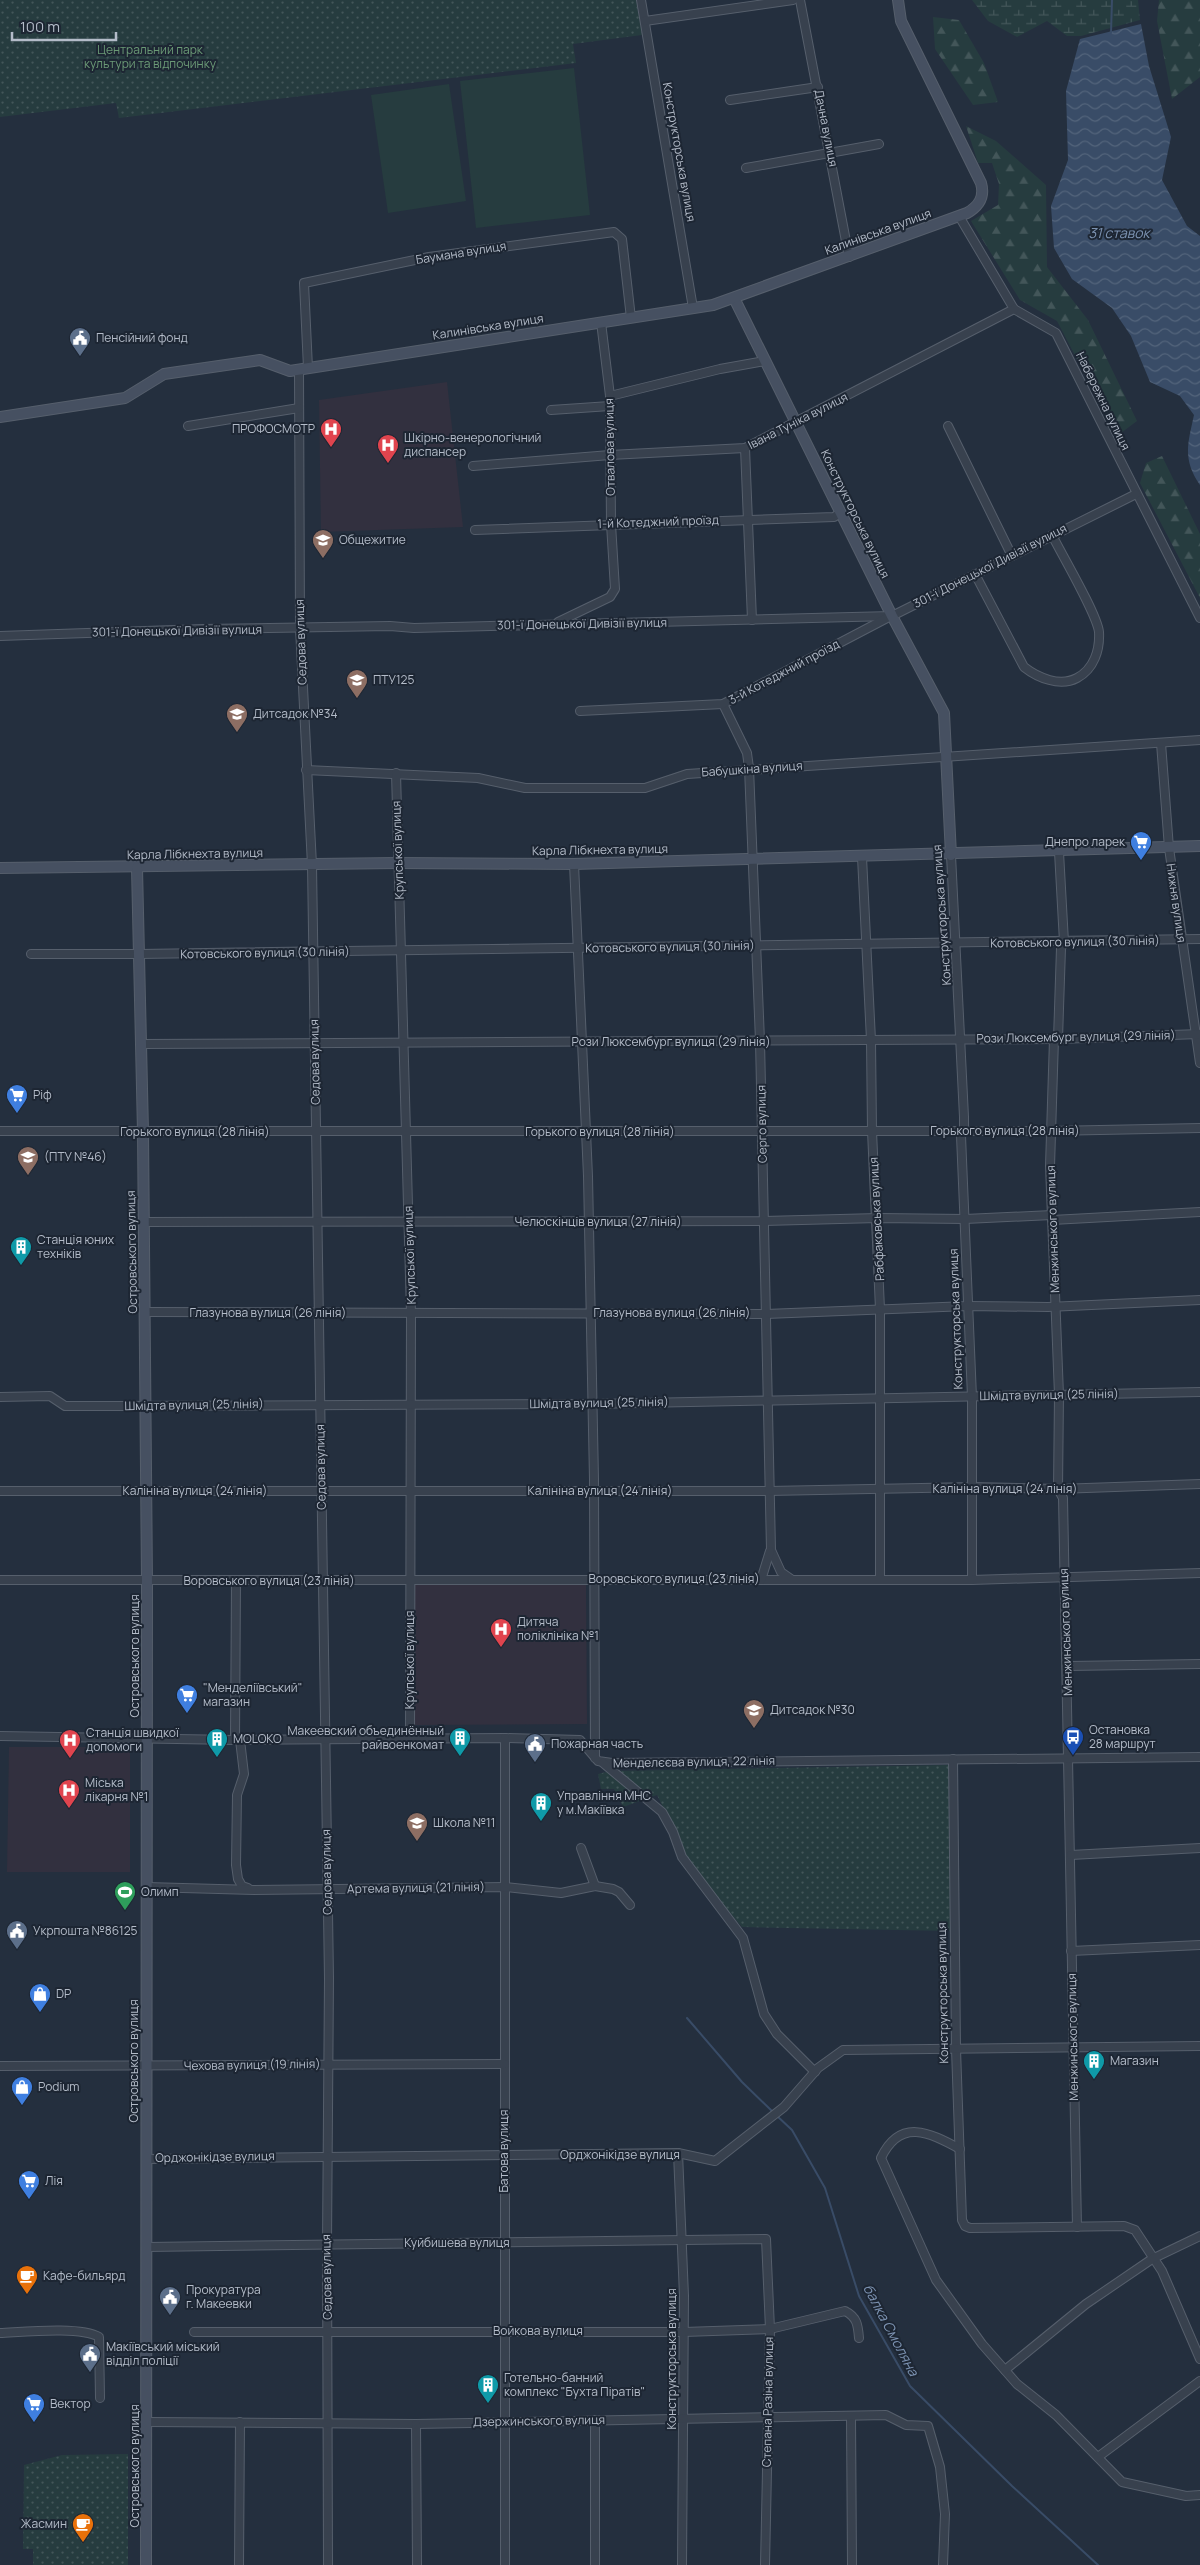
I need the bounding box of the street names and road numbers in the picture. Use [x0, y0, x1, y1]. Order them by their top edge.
street label: Конструкторська вулиця [659, 81, 700, 223]
street label: Дачна вулиця [811, 88, 842, 168]
street label: Калинівська вулиця [822, 204, 933, 259]
street label: Баумана вулиця [415, 237, 507, 268]
street label: Калинівська вулиця [431, 309, 545, 344]
street label: Набережна вулиця [1072, 349, 1135, 453]
street label: Івана Туніка вулиця [745, 388, 851, 453]
street label: Отвалова вулиця [600, 398, 619, 496]
street label: Конструкторська вулиця [817, 447, 894, 581]
street label: 1-й Котеджний проїзд [597, 511, 719, 532]
street label: 301-ї Донецької Дивізії вулиця [910, 519, 1069, 612]
street label: Седова вулиця [291, 599, 310, 685]
street label: 301-ї Донецької Дивізії вулиця [497, 614, 667, 633]
street label: 301-ї Донецької Дивізії вулиця [92, 621, 262, 640]
street label: 3-й Котеджний проїзд [725, 635, 842, 708]
street label: Бабушкіна вулиця [701, 756, 803, 781]
street label: Крупської вулиця [387, 800, 408, 900]
street label: Карла Лібкнехта вулиця [532, 840, 668, 859]
street label: Карла Лібкнехта вулиця [127, 844, 263, 863]
street label: Конструкторська вулиця [928, 844, 955, 986]
street label: Нижня вулиця [1163, 862, 1190, 944]
street label: Котовського вулиця (30 лiнiя) [990, 932, 1160, 951]
street label: Котовського вулиця (30 лiнiя) [585, 937, 755, 956]
street label: Котовського вулиця (30 лiнiя) [180, 943, 350, 962]
street label: Седова вулиця [305, 1019, 324, 1105]
street label: Рози Люксембург вулиця (29 лiнiя) [976, 1026, 1176, 1047]
street label: Рози Люксембург вулиця (29 лiнiя) [571, 1033, 771, 1050]
street label: Серго вулиця [752, 1085, 771, 1163]
street label: Горького вулиця (28 лiнiя) [930, 1122, 1080, 1139]
street label: Горького вулиця (28 лiнiя) [120, 1123, 270, 1140]
street label: Горького вулиця (28 лiнiя) [525, 1123, 675, 1140]
street label: Рабфаковська вулиця [865, 1157, 888, 1281]
street label: Менжинського вулиця [1042, 1165, 1063, 1293]
street label: Островського вулиця [122, 1190, 141, 1314]
street label: Крупської вулиця [399, 1205, 420, 1305]
street label: Челюскінців вулиця (27 лiнiя) [514, 1213, 682, 1230]
street label: Конструкторська вулиця [945, 1248, 966, 1390]
street label: Глазунова вулиця (26 лiнiя) [190, 1304, 346, 1321]
street label: Глазунова вулиця (26 лiнiя) [594, 1304, 750, 1321]
street label: Шмідта вулиця (25 лiнiя) [979, 1385, 1119, 1404]
street label: Шмідта вулиця (25 лiнiя) [529, 1393, 669, 1412]
street label: Шмідта вулиця (25 лiнiя) [124, 1395, 264, 1414]
street label: Седова вулиця [311, 1424, 330, 1510]
street label: Калініна вулиця (24 лiнiя) [933, 1480, 1077, 1497]
street label: Калініна вулиця (24 лiнiя) [123, 1482, 267, 1499]
street label: Калініна вулиця (24 лiнiя) [528, 1482, 672, 1499]
street label: Менжинського вулиця [1055, 1568, 1076, 1696]
street label: Воровського вулиця (23 лiнiя) [588, 1570, 760, 1587]
street label: Воровського вулиця (23 лiнiя) [183, 1572, 355, 1589]
street label: Островського вулиця [126, 1594, 143, 1718]
street label: Крупської вулиця [401, 1611, 418, 1709]
street label: Менделєєва вулиця, 22 лінія [613, 1752, 775, 1771]
street label: Седова вулиця [317, 1829, 336, 1915]
street label: Артема вулиця (21 лiнiя) [347, 1878, 485, 1897]
street label: Конструкторська вулиця [933, 1922, 952, 2064]
street label: Менжинського вулиця [1063, 1973, 1082, 2101]
street label: Островського вулиця [125, 1999, 142, 2123]
street label: Чехова вулиця (19 лiнiя) [183, 2055, 321, 2074]
street label: Батова вулиця [495, 2110, 512, 2192]
street label: Орджонікідзе вулиця [560, 2146, 680, 2163]
street label: Орджонікідзе вулиця [155, 2147, 275, 2166]
street label: Седова вулиця [317, 2234, 336, 2320]
street label: Куйбишева вулиця [404, 2234, 510, 2251]
street label: Конструкторська вулиця [663, 2288, 680, 2430]
street label: Войкова вулиця [493, 2322, 583, 2339]
street label: Степана Разіна вулиця [758, 2337, 777, 2467]
street label: Островського вулиця [126, 2404, 143, 2528]
street label: Дзержинського вулиця [473, 2411, 605, 2430]

